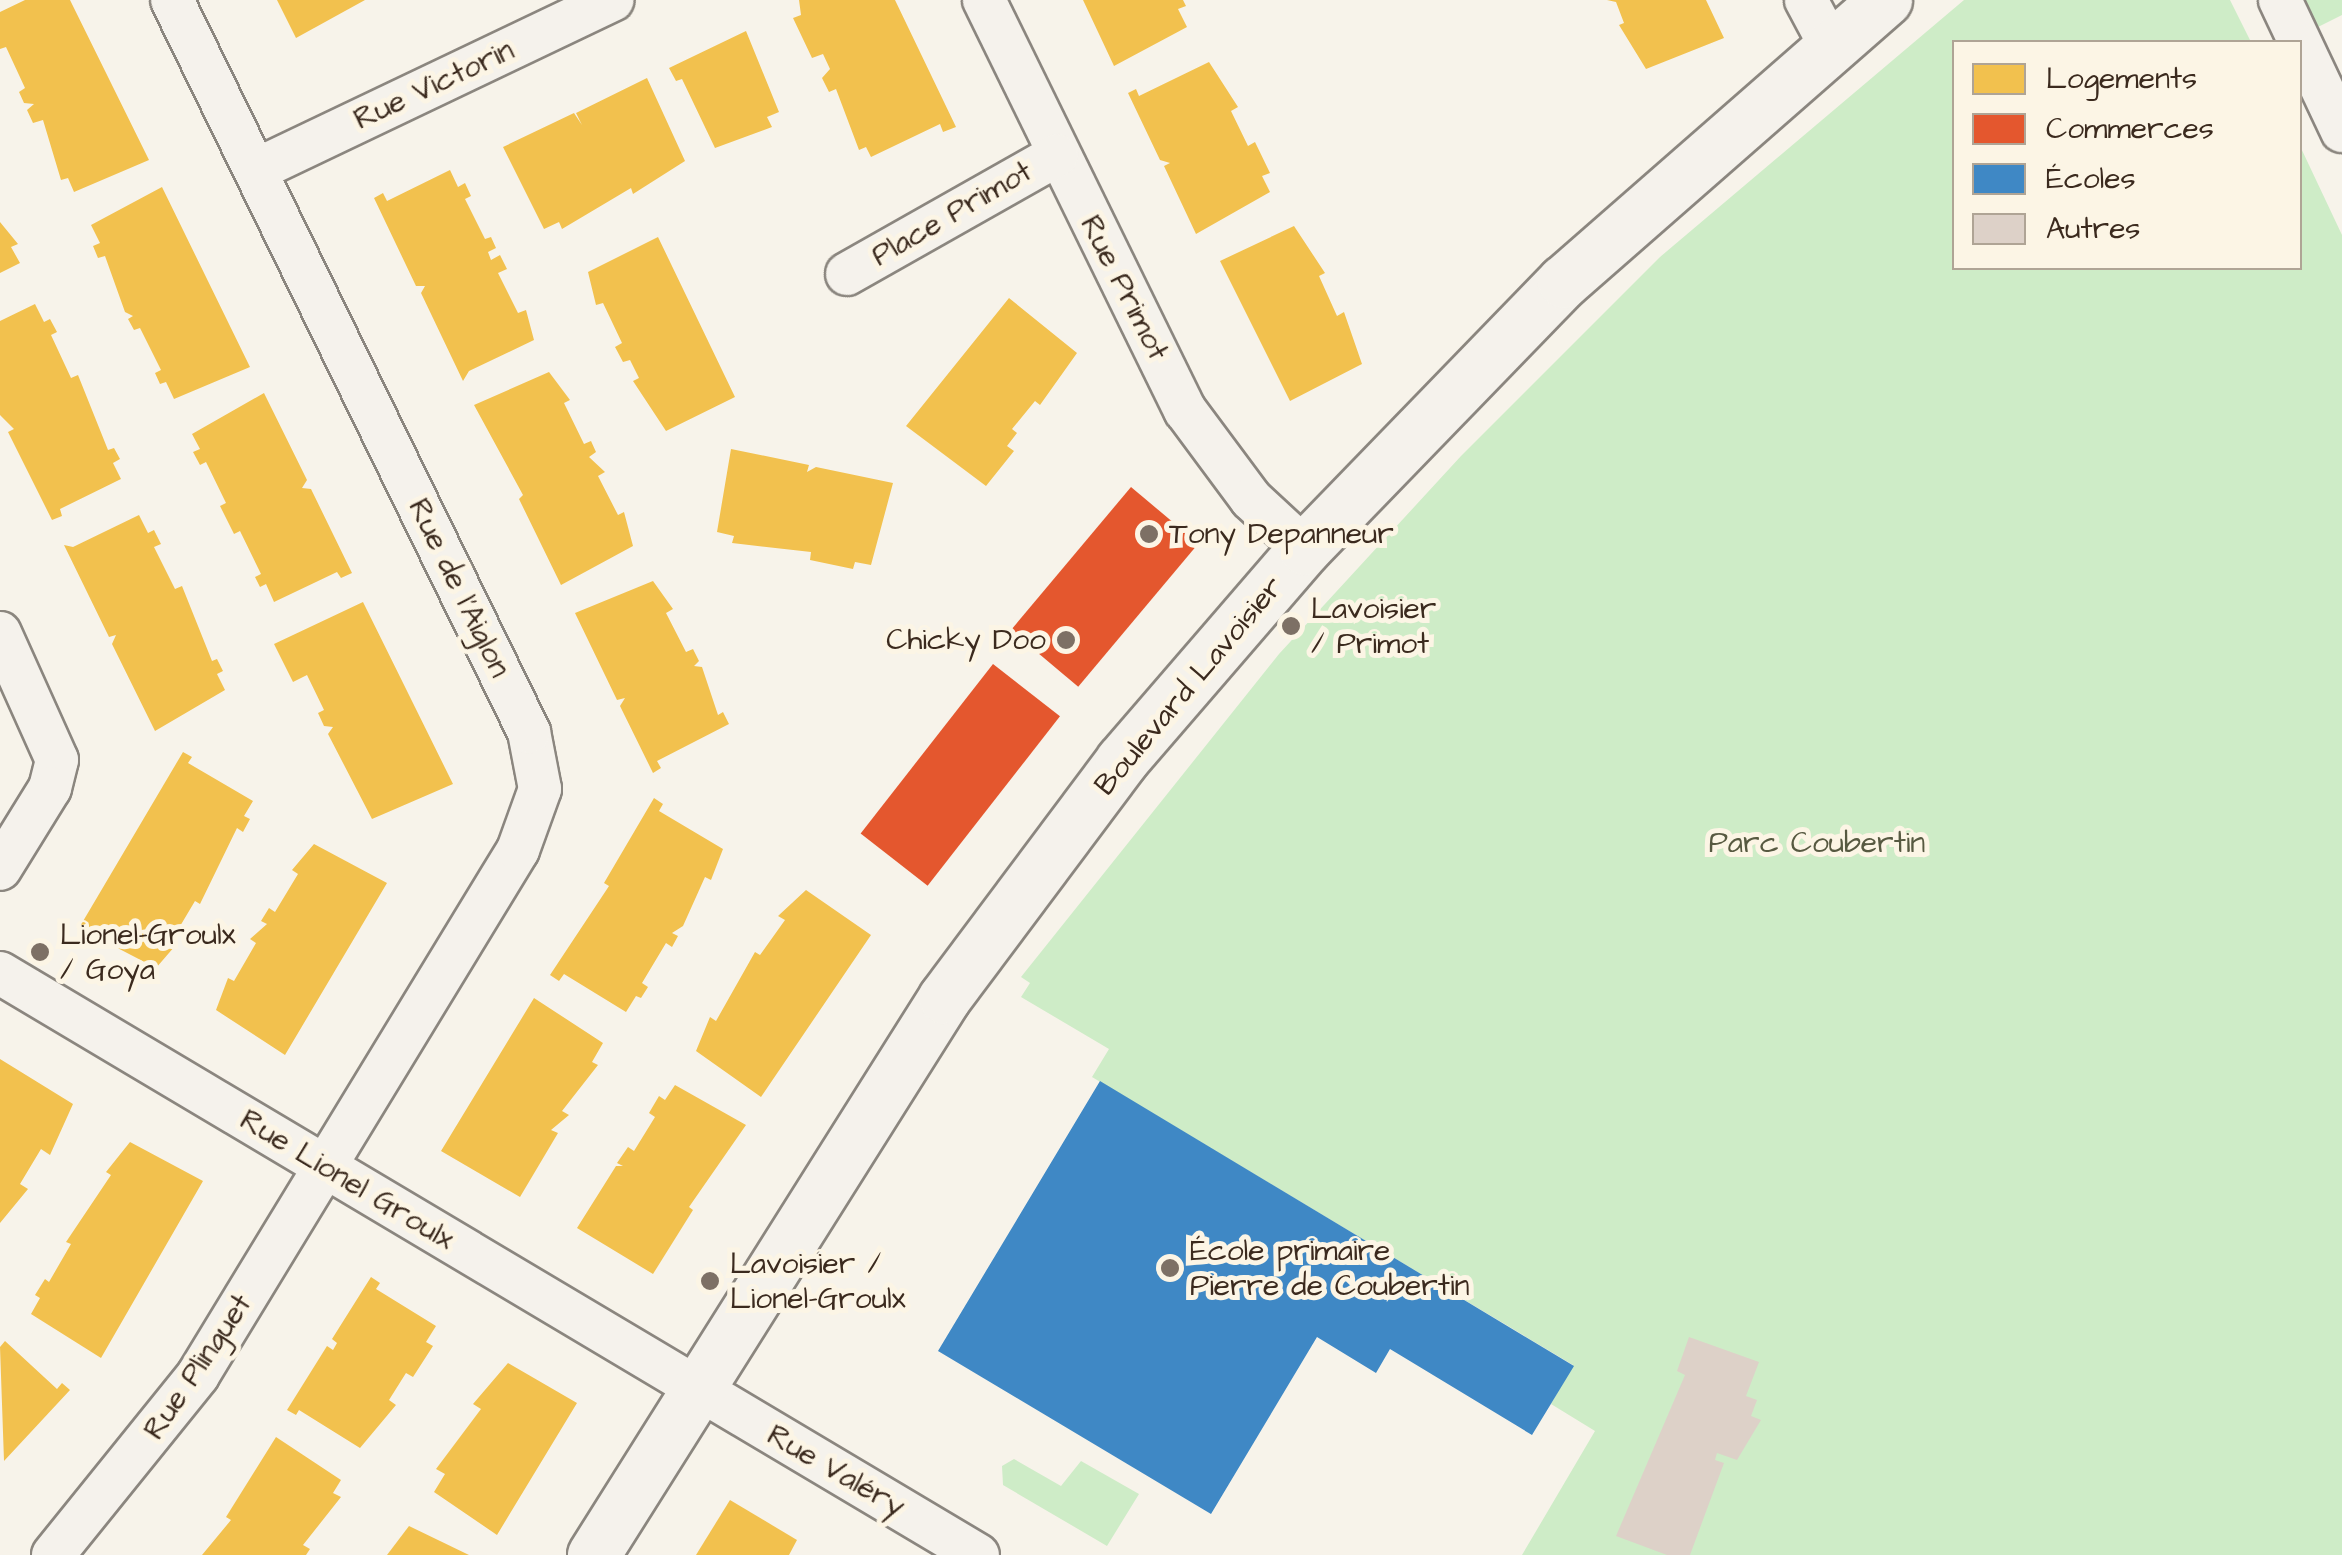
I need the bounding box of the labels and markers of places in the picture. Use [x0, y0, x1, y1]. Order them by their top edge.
place label: Tony Depanneur [1169, 516, 1394, 552]
marker: Tony Depanneur [1138, 523, 1160, 545]
place label: Lavoisier / Primot [1311, 591, 1436, 662]
marker: Lavoisier / Primot [1280, 615, 1302, 637]
place label: Chicky Doo [886, 622, 1046, 658]
marker: Chicky Doo [1055, 629, 1077, 651]
place label: Lionel-Groulx / Goya [60, 917, 236, 988]
marker: Lionel-Groulx / Goya [29, 941, 51, 963]
place label: École primaire Pierre de Coubertin [1190, 1233, 1470, 1304]
place label: Lavoisier / Lionel-Groulx [730, 1246, 906, 1316]
marker: École primaire Pierre de Coubertin [1159, 1257, 1181, 1279]
marker: Lavoisier / Lionel-Groulx [699, 1270, 721, 1292]

